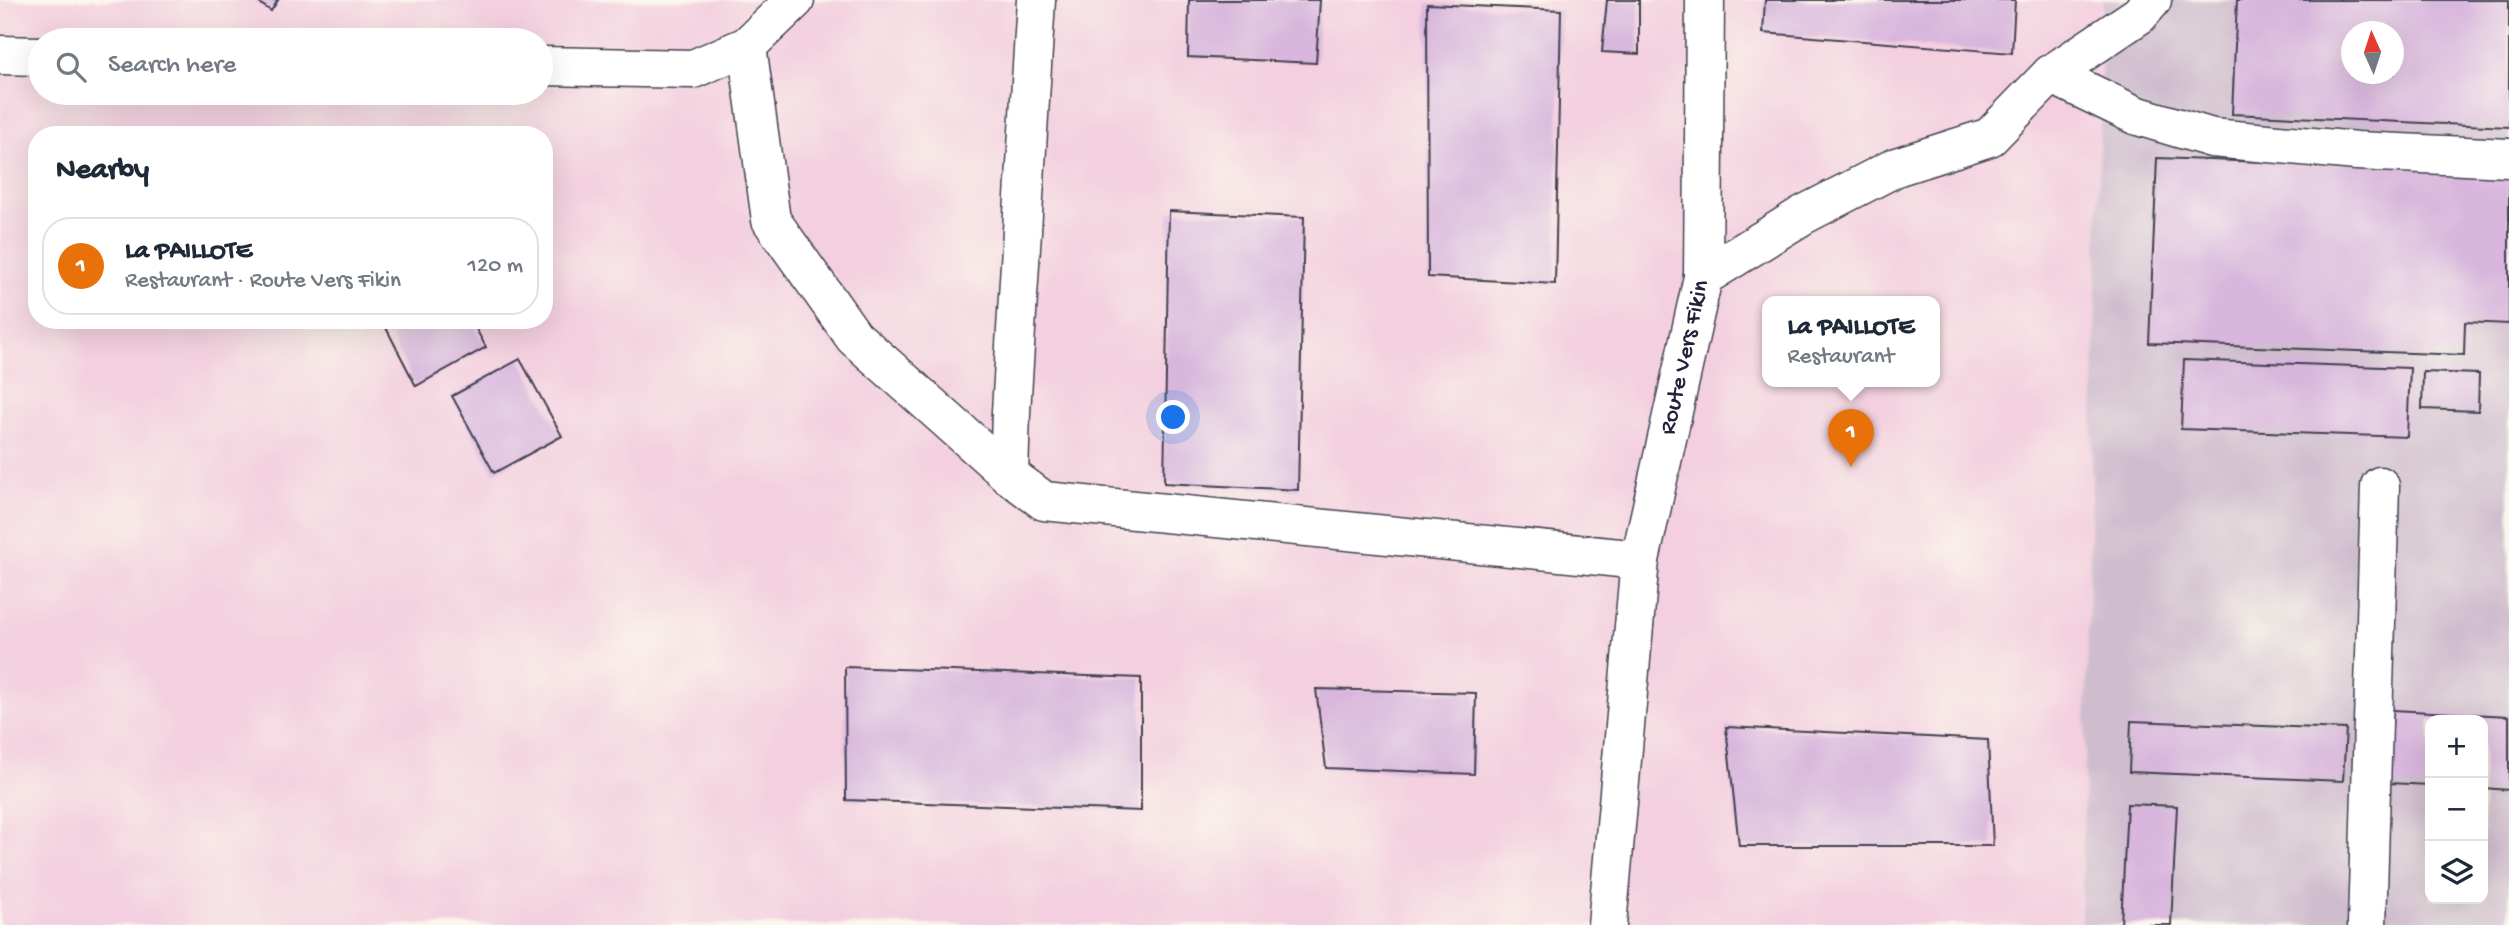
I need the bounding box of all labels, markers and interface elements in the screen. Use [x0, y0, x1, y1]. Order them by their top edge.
north arrow [2341, 21, 2404, 84]
search box [28, 28, 553, 105]
icon: search [52, 48, 90, 86]
text: Search here [108, 51, 236, 82]
text: Nearby [56, 154, 149, 189]
text: La PAILLOTE [125, 237, 252, 268]
text: 1 [76, 253, 86, 280]
text: 120 m [468, 253, 523, 280]
text: Restaurant · Route Vers Fikin [125, 268, 401, 295]
street label: Route Vers Fikin [1654, 277, 1717, 438]
popup [1762, 296, 1940, 387]
text: La PAILLOTE [1788, 313, 1914, 344]
text: Restaurant [1788, 344, 1894, 371]
your location [1156, 400, 1190, 434]
pin: 1 [1828, 409, 1874, 467]
map controls [2425, 715, 2488, 904]
button: + [2425, 715, 2488, 778]
button: − [2425, 778, 2488, 841]
button: layers [2425, 841, 2488, 904]

